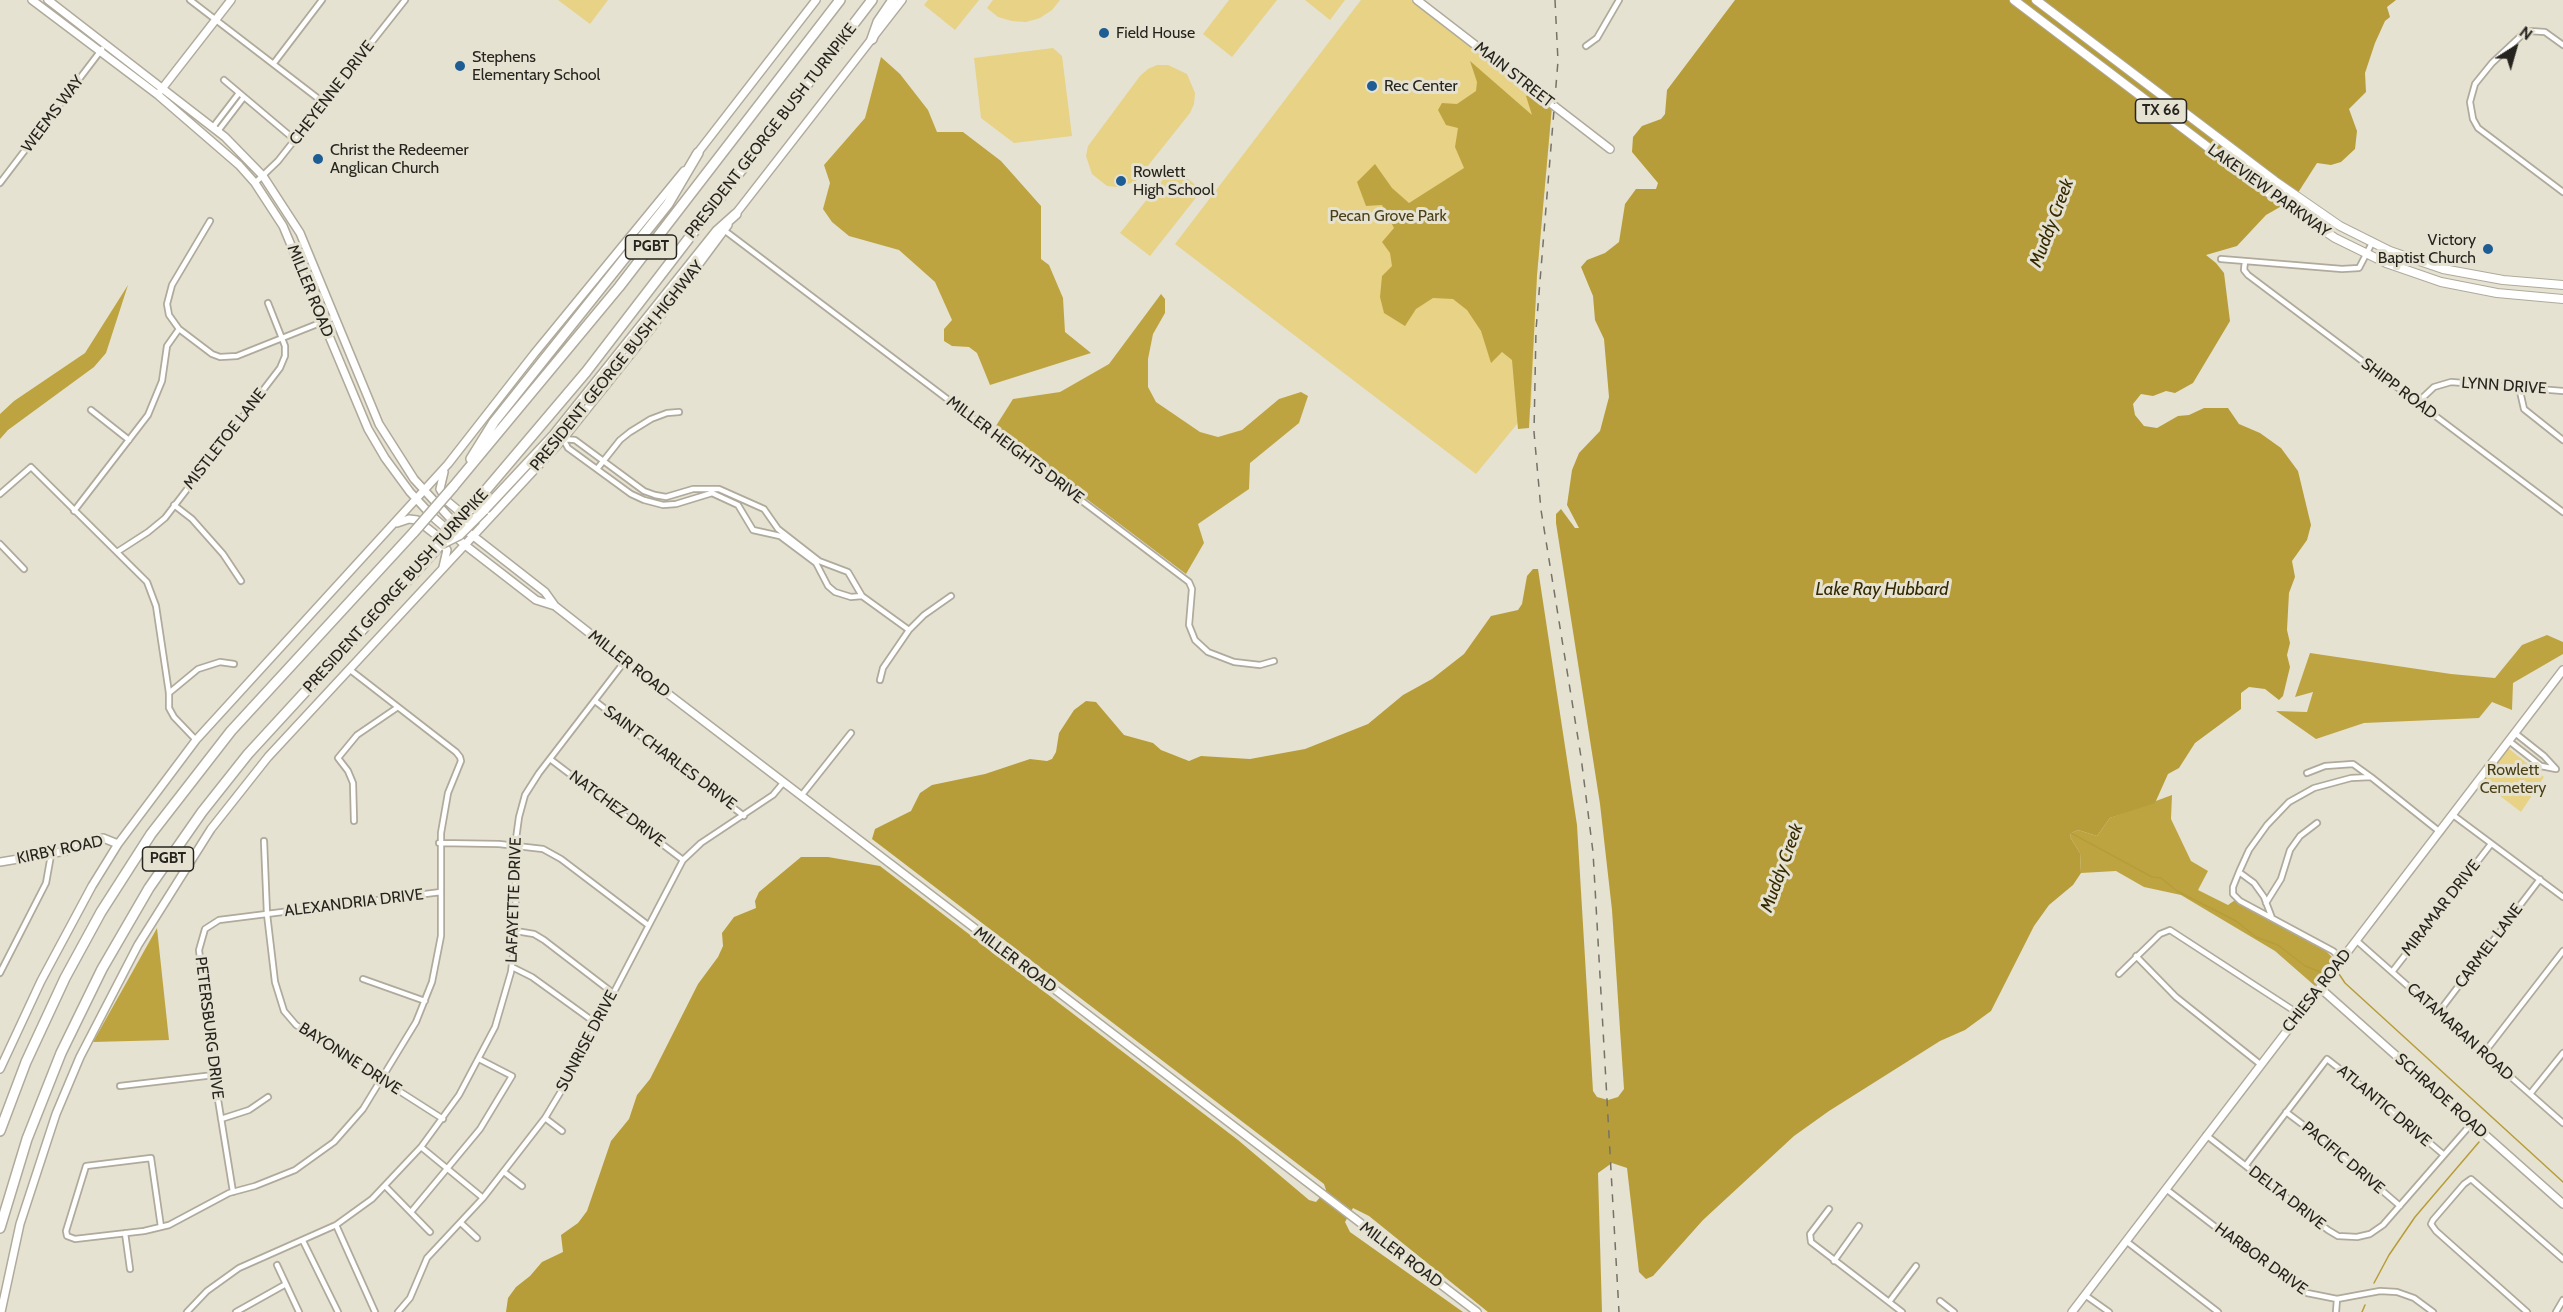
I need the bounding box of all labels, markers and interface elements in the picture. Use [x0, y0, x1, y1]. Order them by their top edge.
north arrow [2485, 18, 2545, 78]
street label: PRESIDENT GEORGE BUSH TURNPIKE [681, 20, 861, 242]
text: N [2516, 22, 2536, 44]
place label: Field House [1116, 23, 1195, 43]
marker: Field House [1097, 26, 1111, 40]
street label: CHEYENNE DRIVE [285, 37, 379, 149]
street label: MAIN STREET [1470, 38, 1558, 112]
place label: Stephens Elementary School [472, 47, 600, 85]
marker: Stephens Elementary School [453, 59, 467, 73]
street label: WEEMS WAY [18, 72, 88, 156]
place label: Rec Center [1384, 76, 1458, 96]
marker: Rec Center [1365, 79, 1379, 93]
road number: TX 66 [2136, 99, 2186, 123]
place label: Christ the Redeemer Anglican Church [330, 140, 469, 178]
street label: LAKEVIEW PARKWAY [2204, 140, 2334, 242]
marker: Christ the Redeemer Anglican Church [311, 152, 325, 166]
place label: Rowlett High School [1133, 162, 1214, 200]
marker: Rowlett High School [1114, 174, 1128, 188]
water label: Muddy Creek [2025, 176, 2079, 270]
park label: Pecan Grove Park [1329, 206, 1447, 226]
place label: Victory Baptist Church [2378, 230, 2476, 268]
road number: PGBT [626, 235, 676, 259]
street label: MILLER ROAD [283, 242, 337, 340]
marker: Victory Baptist Church [2481, 242, 2495, 256]
street label: PRESIDENT GEORGE BUSH HIGHWAY [526, 257, 708, 475]
street label: SHIPP ROAD [2357, 354, 2441, 424]
street label: LYNN DRIVE [2461, 373, 2547, 399]
street label: MISTLETOE LANE [180, 385, 270, 493]
street label: MILLER HEIGHTS DRIVE [943, 392, 1087, 508]
street label: PRESIDENT GEORGE BUSH TURNPIKE [299, 485, 493, 697]
water label: Lake Ray Hubbard [1815, 579, 1949, 601]
street label: MILLER ROAD [584, 626, 674, 702]
street label: SAINT CHARLES DRIVE [600, 702, 740, 814]
park label: Rowlett Cemetery [2480, 760, 2546, 798]
street label: NATCHEZ DRIVE [565, 767, 669, 851]
water label: Muddy Creek [1756, 821, 1808, 915]
street label: KIRBY ROAD [15, 831, 105, 869]
street label: LAFAYETTE DRIVE [502, 837, 526, 963]
road number: PGBT [142, 847, 194, 871]
street label: MIRAMAR DRIVE [2398, 856, 2484, 960]
street label: ALEXANDRIA DRIVE [283, 885, 425, 921]
street label: CARMEL LANE [2451, 900, 2527, 992]
street label: MILLER ROAD [970, 923, 1060, 997]
street label: CHIESA ROAD [2279, 946, 2355, 1036]
street label: PETERSBURG DRIVE [191, 956, 227, 1100]
street label: CATAMARAN ROAD [2403, 979, 2517, 1085]
street label: SUNRISE DRIVE [552, 987, 622, 1095]
street label: BAYONNE DRIVE [295, 1019, 405, 1099]
street label: SCHRADE ROAD [2391, 1050, 2491, 1142]
street label: ATLANTIC DRIVE [2333, 1061, 2435, 1151]
street label: PACIFIC DRIVE [2298, 1118, 2388, 1198]
street label: DELTA DRIVE [2245, 1162, 2329, 1234]
street label: MILLER ROAD [1356, 1218, 1446, 1292]
street label: HARBOR DRIVE [2211, 1219, 2311, 1299]

